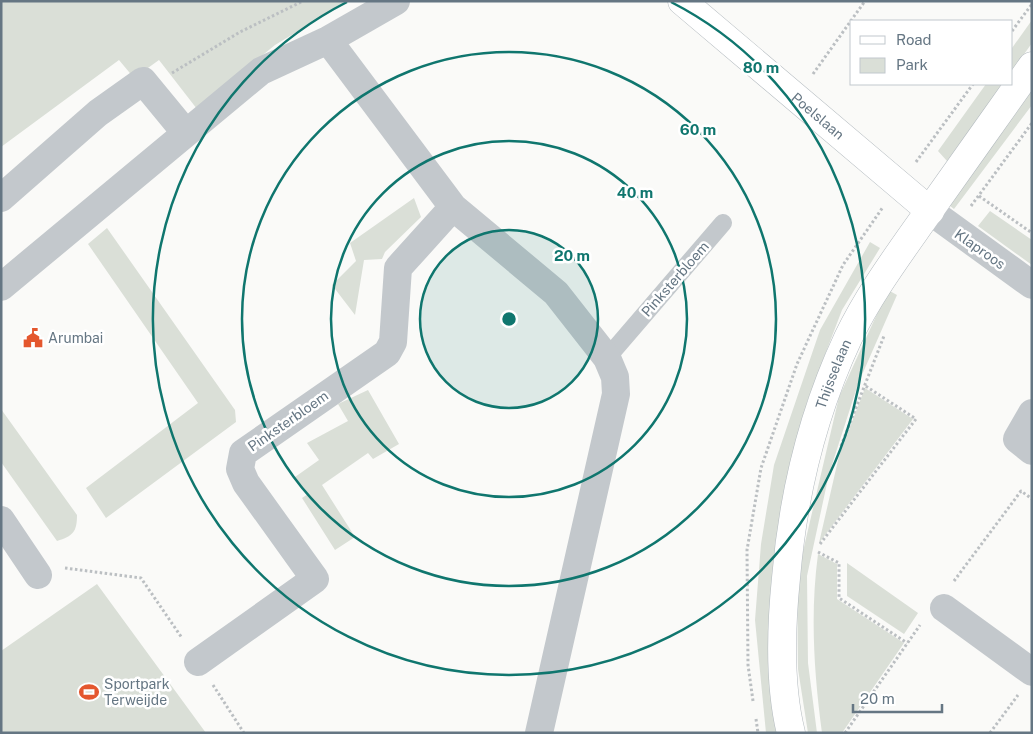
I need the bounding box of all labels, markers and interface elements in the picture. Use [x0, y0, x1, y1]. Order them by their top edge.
legend [850, 20, 1013, 85]
text: Road [896, 31, 932, 48]
text: Park [896, 56, 928, 73]
text: 80 m [743, 59, 779, 76]
street label: Poelslaan [788, 89, 847, 143]
text: 60 m [680, 121, 716, 138]
text: 40 m [617, 184, 653, 201]
street label: Klaproos [952, 226, 1008, 272]
street label: Pinksterbloem [638, 238, 712, 320]
text: 20 m [554, 247, 590, 264]
centre of rings [500, 310, 518, 328]
public building icon: Arumbai [22, 327, 44, 349]
place label: Arumbai [48, 330, 103, 346]
street label: Thijsselaan [812, 337, 854, 411]
street label: Pinksterbloem [245, 387, 331, 455]
place label: Sportpark Terweijde [104, 676, 170, 708]
sports icon: Sportpark Terweijde [78, 681, 100, 703]
scale bar [853, 682, 942, 714]
text: 20 m [860, 690, 895, 707]

